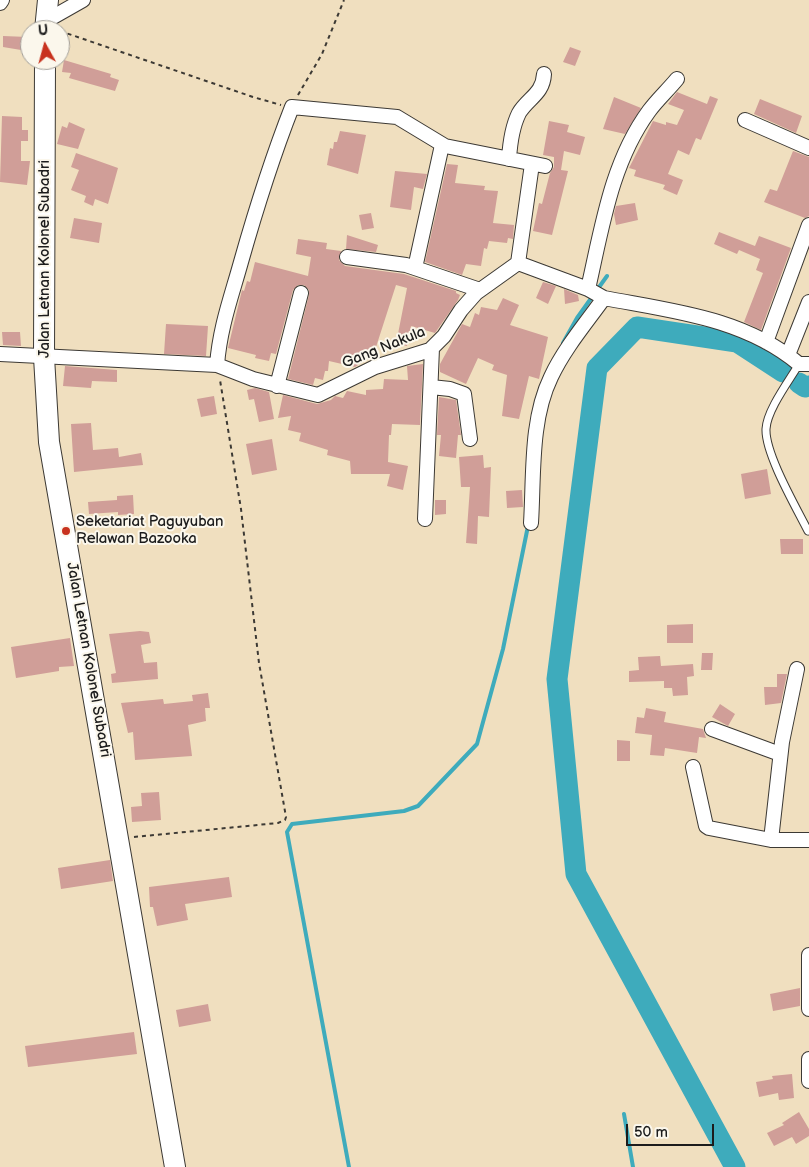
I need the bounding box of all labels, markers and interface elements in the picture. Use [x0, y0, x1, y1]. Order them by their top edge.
north arrow [20, 20, 70, 70]
text: U [37, 22, 49, 40]
street label: Jalan Letnan Kolonel Subadri [36, 160, 54, 358]
street label: Gang Nakula [340, 323, 428, 373]
place label: Seketariat Paguyuban Relawan Bazooka [76, 513, 224, 548]
marker: Seketariat Paguyuban Relawan Bazooka [60, 525, 72, 537]
street label: Jalan Letnan Kolonel Subadri [62, 561, 114, 759]
scale bar [629, 1114, 716, 1146]
text: 50 m [634, 1123, 668, 1142]

